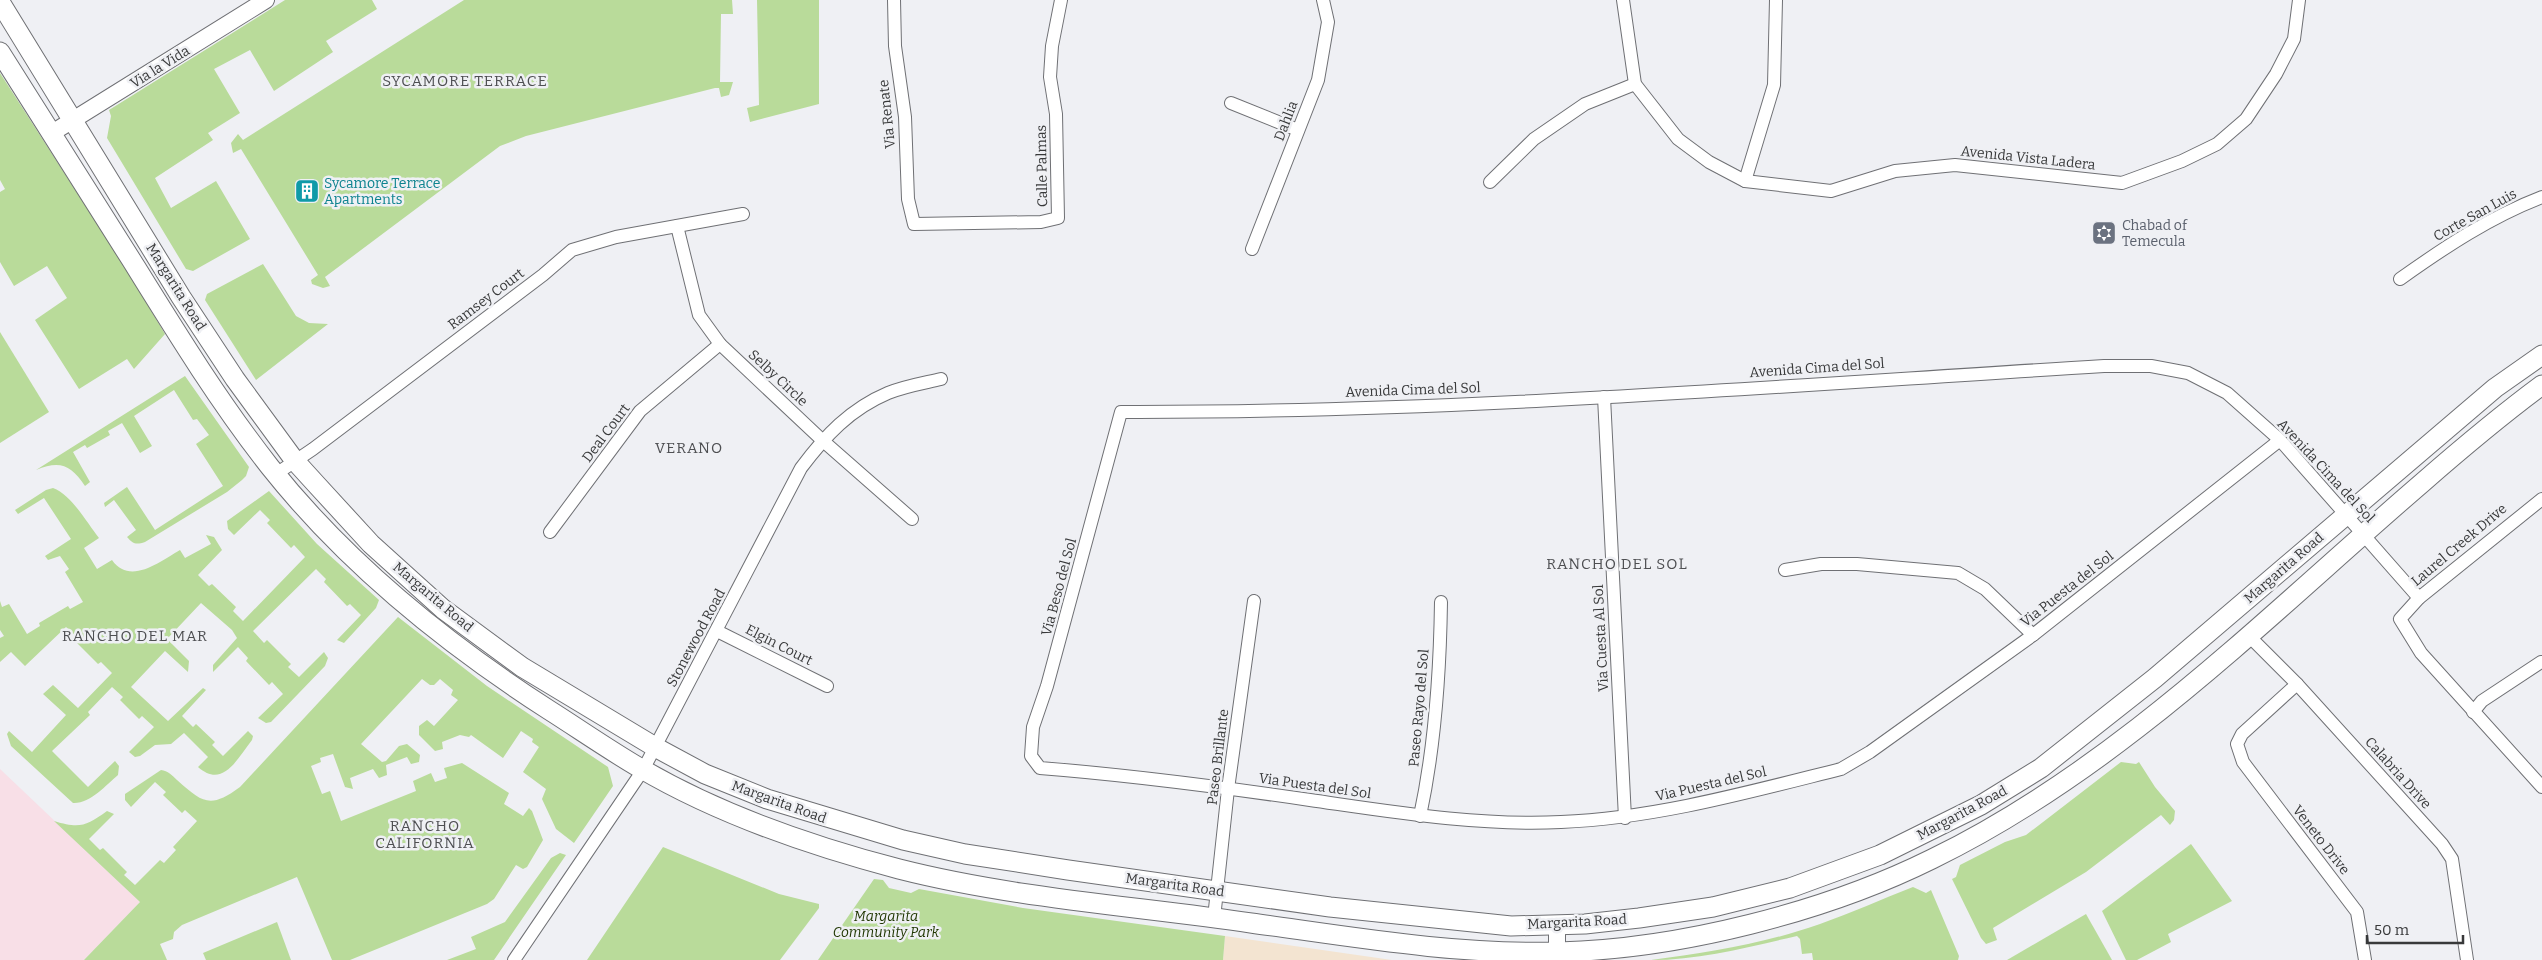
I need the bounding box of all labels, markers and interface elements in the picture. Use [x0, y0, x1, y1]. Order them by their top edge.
street label: Via la Vida [127, 42, 193, 92]
district label: SYCAMORE TERRACE [382, 72, 548, 90]
street label: Via Renate [875, 79, 899, 149]
street label: Dahlia [1271, 98, 1302, 144]
street label: Calle Palmas [1033, 125, 1051, 207]
street label: Avenida Vista Ladera [1960, 142, 2097, 174]
place label: Sycamore Terrace Apartments [324, 175, 440, 208]
building icon: Sycamore Terrace Apartments [294, 178, 320, 204]
street label: Corte San Luis [2430, 185, 2520, 245]
place label: Chabad of Temecula [2122, 217, 2188, 250]
synagogue icon: Chabad of Temecula [2091, 220, 2117, 246]
street label: Margarita Road [142, 240, 210, 334]
street label: Ramsey Court [445, 265, 527, 333]
street label: Selby Circle [745, 346, 811, 410]
street label: Avenida Cima del Sol [1749, 355, 1885, 381]
street label: Avenida Cima del Sol [1345, 379, 1481, 401]
street label: Deal Court [579, 400, 633, 466]
street label: Avenida Cima del Sol [2274, 416, 2378, 526]
district label: VERANO [655, 439, 723, 457]
street label: Laurel Creek Drive [2408, 500, 2510, 590]
street label: Margarita Road [2241, 529, 2327, 607]
street label: Via Beso del Sol [1038, 536, 1080, 638]
street label: Via Puesta del Sol [2017, 547, 2117, 631]
district label: RANCHO DEL SOL [1546, 555, 1688, 573]
street label: Margarita Road [389, 558, 477, 636]
street label: Via Cuesta Al Sol [1590, 584, 1612, 692]
street label: Stonewood Road [663, 586, 729, 690]
street label: Elgin Court [743, 621, 815, 669]
district label: RANCHO DEL MAR [62, 627, 208, 645]
street label: Paseo Rayo del Sol [1405, 648, 1433, 768]
street label: Paseo Brillante [1204, 708, 1232, 806]
street label: Calabria Drive [2361, 734, 2435, 812]
street label: Via Puesta del Sol [1654, 763, 1768, 805]
street label: Via Puesta del Sol [1258, 770, 1372, 802]
street label: Margarita Road [729, 777, 829, 827]
street label: Margarita Road [1914, 782, 2010, 844]
street label: Veneto Drive [2289, 802, 2353, 878]
district label: RANCHO CALIFORNIA [375, 817, 475, 852]
street label: Margarita Road [1124, 870, 1226, 900]
park label: Margarita Community Park [833, 908, 940, 941]
street label: Margarita Road [1527, 911, 1627, 933]
scale bar [2367, 912, 2463, 944]
text: 50 m [2374, 921, 2410, 939]

